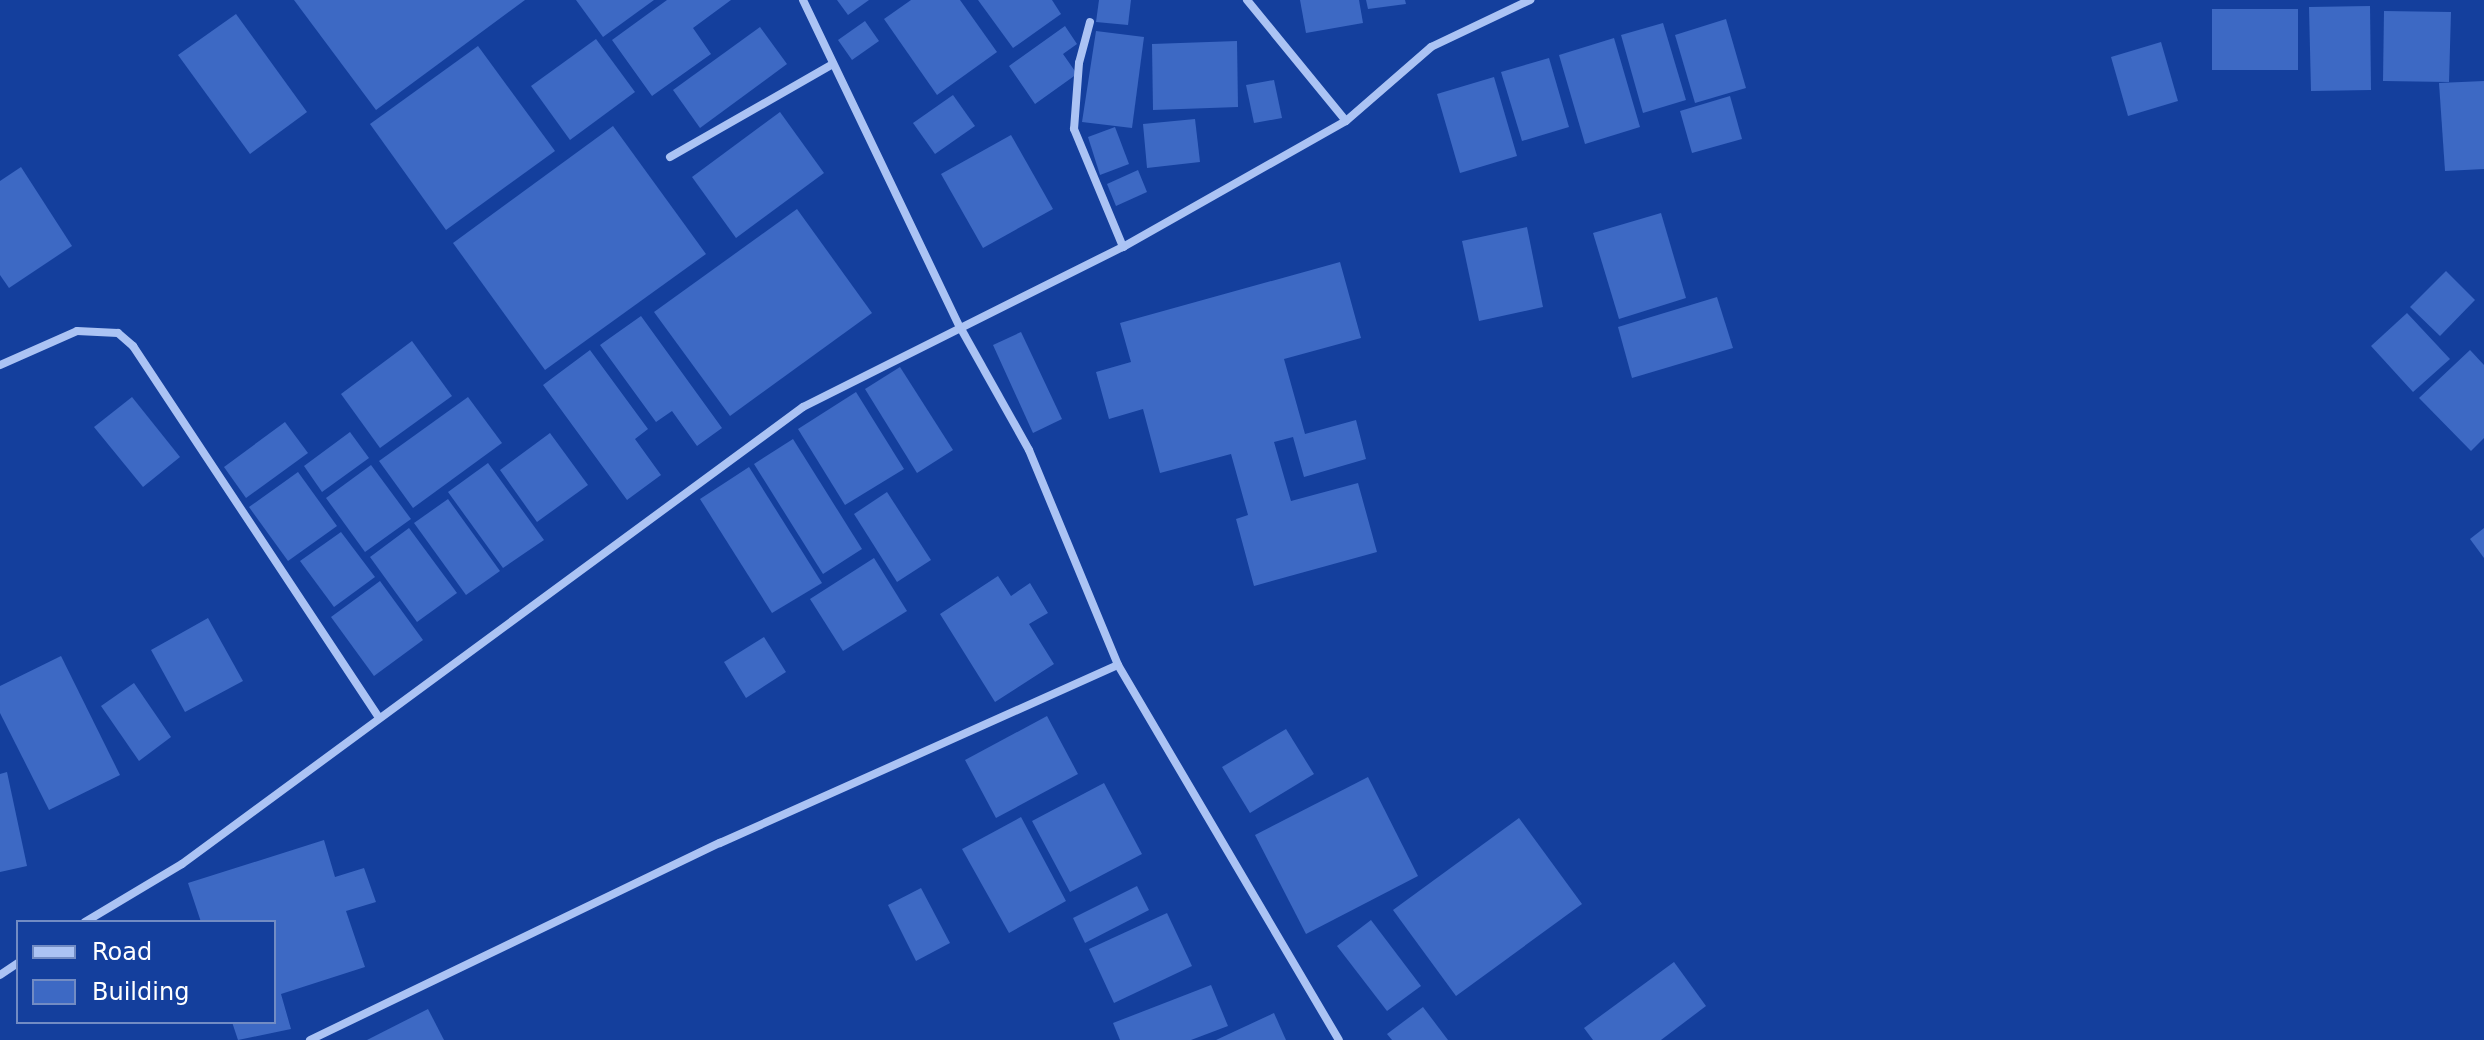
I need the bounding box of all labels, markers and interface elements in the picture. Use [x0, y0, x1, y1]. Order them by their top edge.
legend [16, 920, 276, 1024]
text: Road [92, 938, 152, 966]
text: Building [92, 978, 189, 1006]

